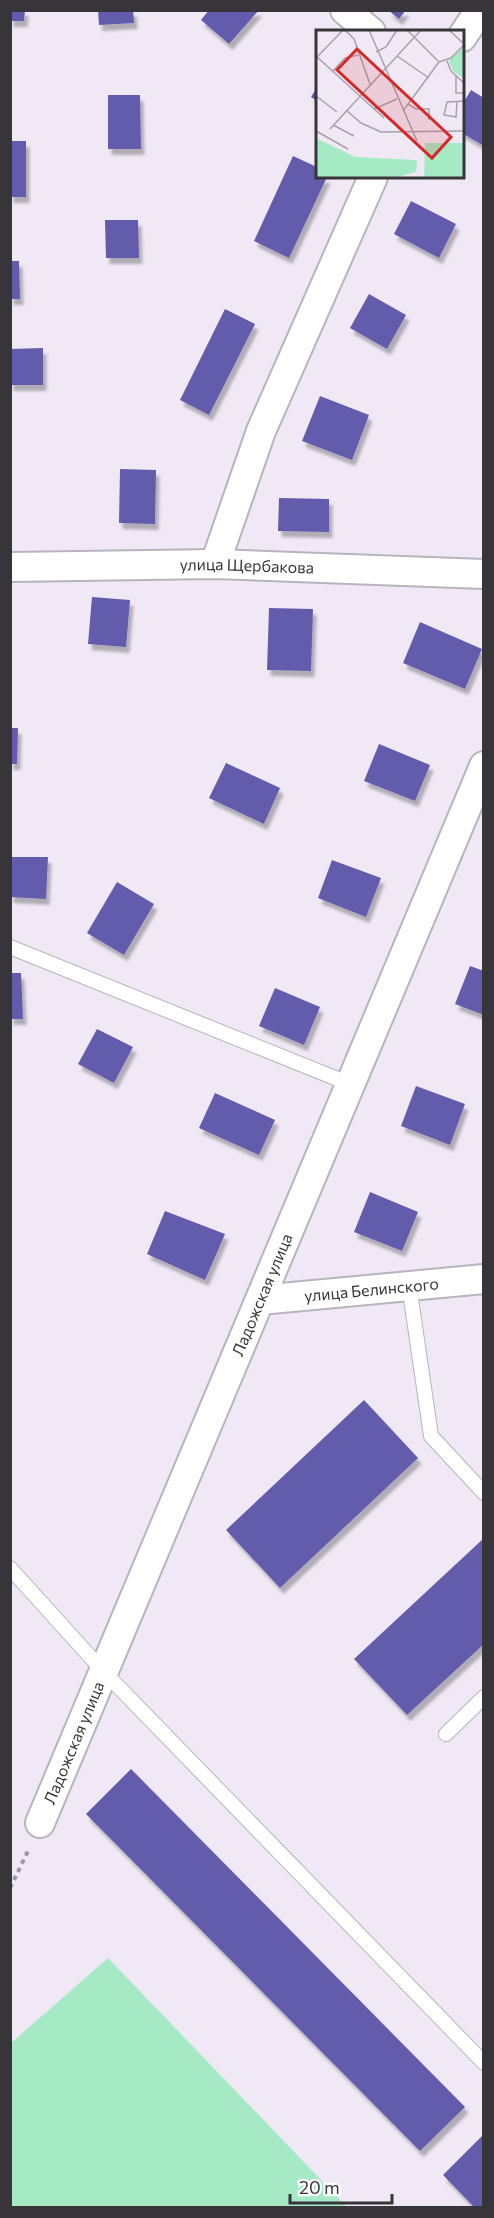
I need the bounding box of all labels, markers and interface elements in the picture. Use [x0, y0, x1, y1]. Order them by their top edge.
inset map [316, 30, 464, 178]
street label: улица Щербакова [180, 554, 314, 577]
street label: Ладожская улица [227, 1230, 296, 1359]
street label: улица Белинского [303, 1273, 440, 1305]
street label: Ладожская улица [39, 1678, 107, 1807]
scale bar [290, 2167, 392, 2205]
text: 20 m [299, 2176, 340, 2198]

